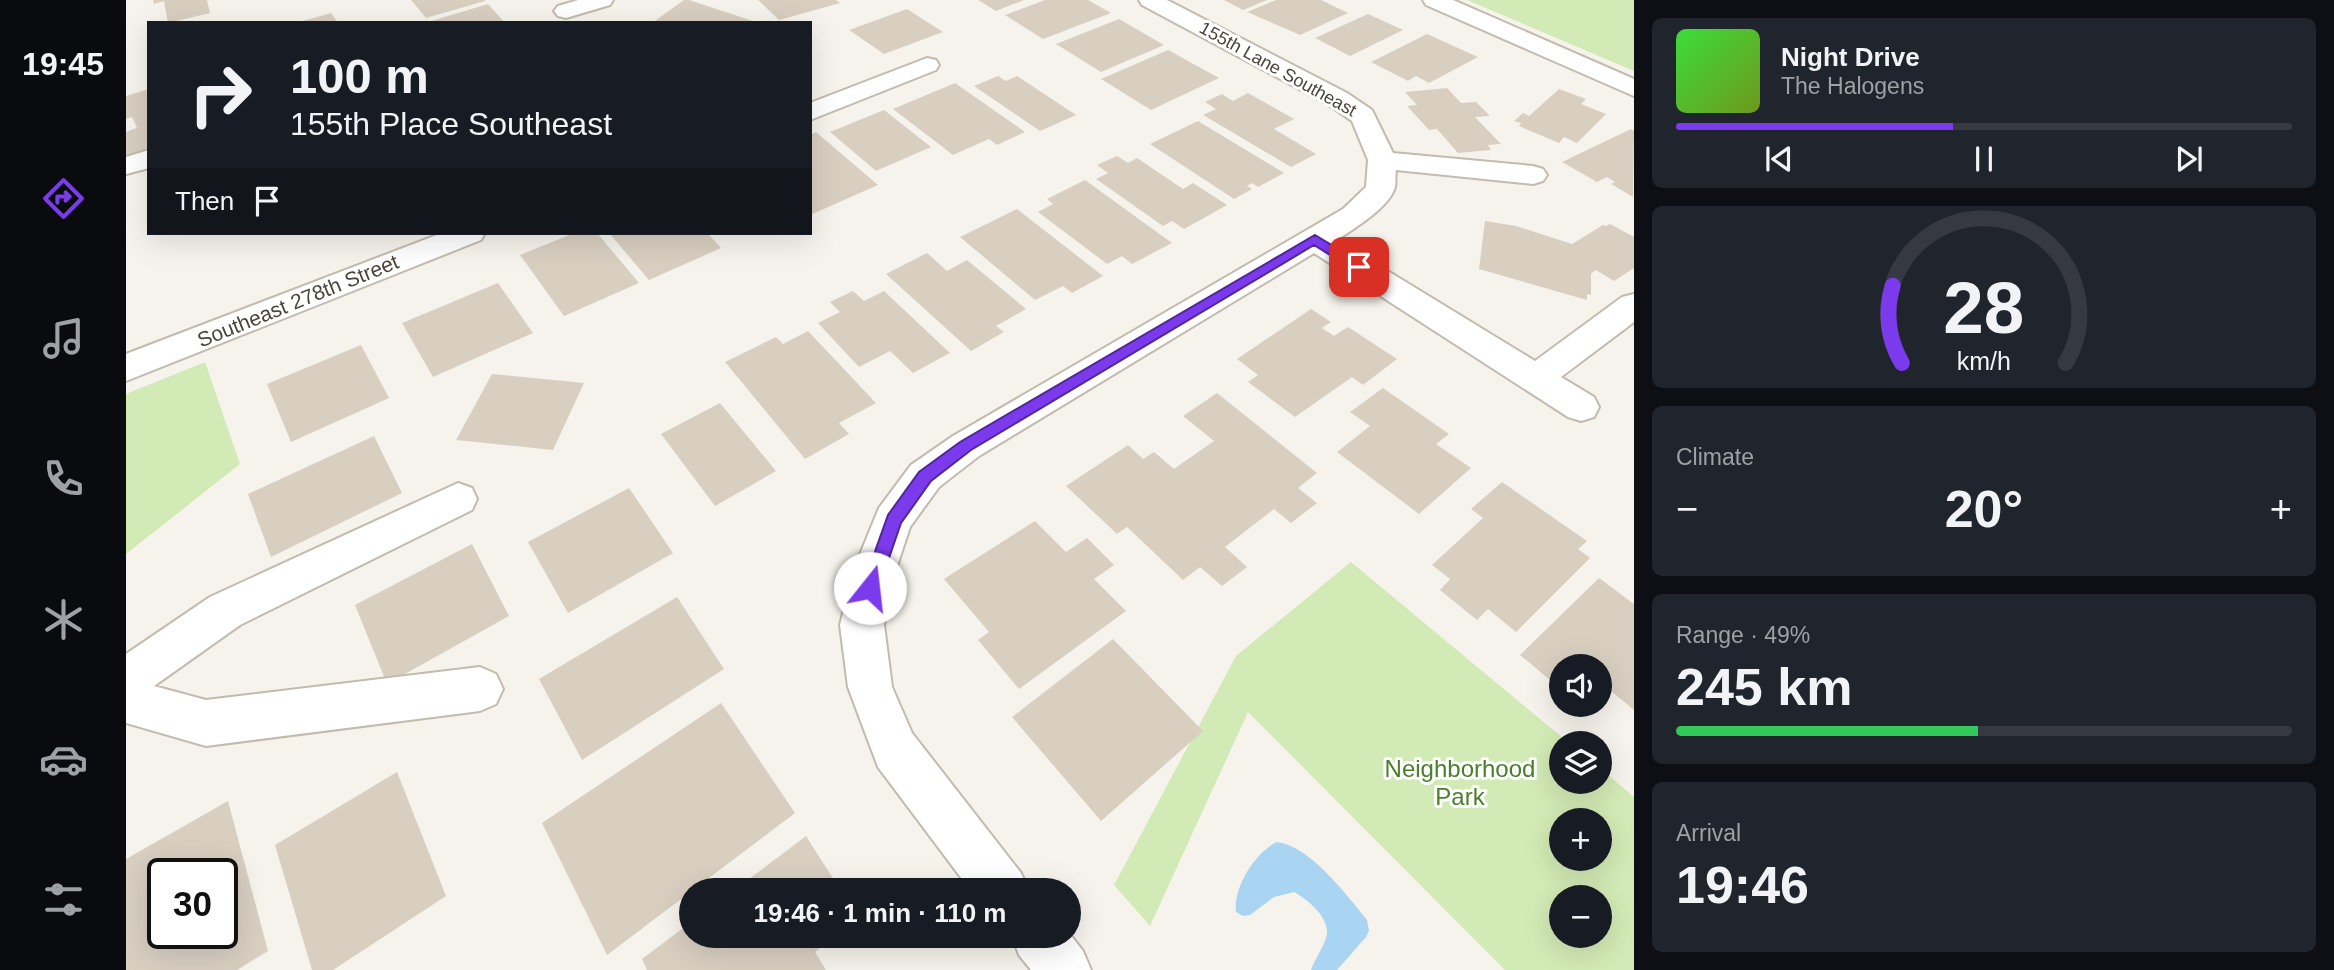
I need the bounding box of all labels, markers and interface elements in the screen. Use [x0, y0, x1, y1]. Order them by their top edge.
street label: 155th Lane Southeast [1196, 18, 1360, 120]
text: Night Drive [1781, 42, 1920, 72]
text: 19:45 [22, 46, 104, 82]
icon: right [175, 49, 266, 140]
text: 100 m [290, 49, 429, 103]
text: The Halogens [1781, 73, 1924, 99]
text: 155th Place Southeast [290, 106, 612, 142]
icon: previous [1760, 140, 1798, 178]
icon: pause [1965, 140, 2003, 178]
icon: next [2170, 140, 2208, 178]
icon: directions [39, 174, 88, 223]
icon: arrive [248, 182, 286, 220]
text: Then [175, 186, 234, 216]
pin [1329, 237, 1389, 297]
icon: arrive [1340, 248, 1378, 286]
street label: Southeast 278th Street [194, 250, 402, 351]
text: 28 [1944, 267, 2024, 348]
icon: music [39, 314, 88, 363]
text: km/h [1957, 347, 2011, 375]
text: Climate [1676, 444, 1754, 470]
icon: phone [39, 454, 88, 503]
text: 20° [1945, 480, 2023, 538]
text: − [1676, 488, 1698, 530]
text: + [2270, 488, 2292, 530]
position arrow [833, 551, 907, 625]
icon: climate [39, 595, 88, 644]
text: Range · 49% [1676, 622, 1810, 648]
map controls [1549, 654, 1612, 948]
button: sound [1549, 654, 1612, 717]
text: 245 km [1676, 658, 1852, 716]
button: layers [1549, 731, 1612, 794]
icon: car [39, 735, 88, 784]
park label: Neighborhood Park [1385, 755, 1535, 810]
button: + [1549, 808, 1612, 871]
text: Arrival [1676, 820, 1741, 846]
text: 19:46 [1676, 856, 1809, 914]
speed limit sign: 30 [147, 858, 238, 949]
icon: filters [39, 875, 88, 924]
button: − [1549, 885, 1612, 948]
text: 19:46 · 1 min · 110 m [754, 898, 1006, 928]

